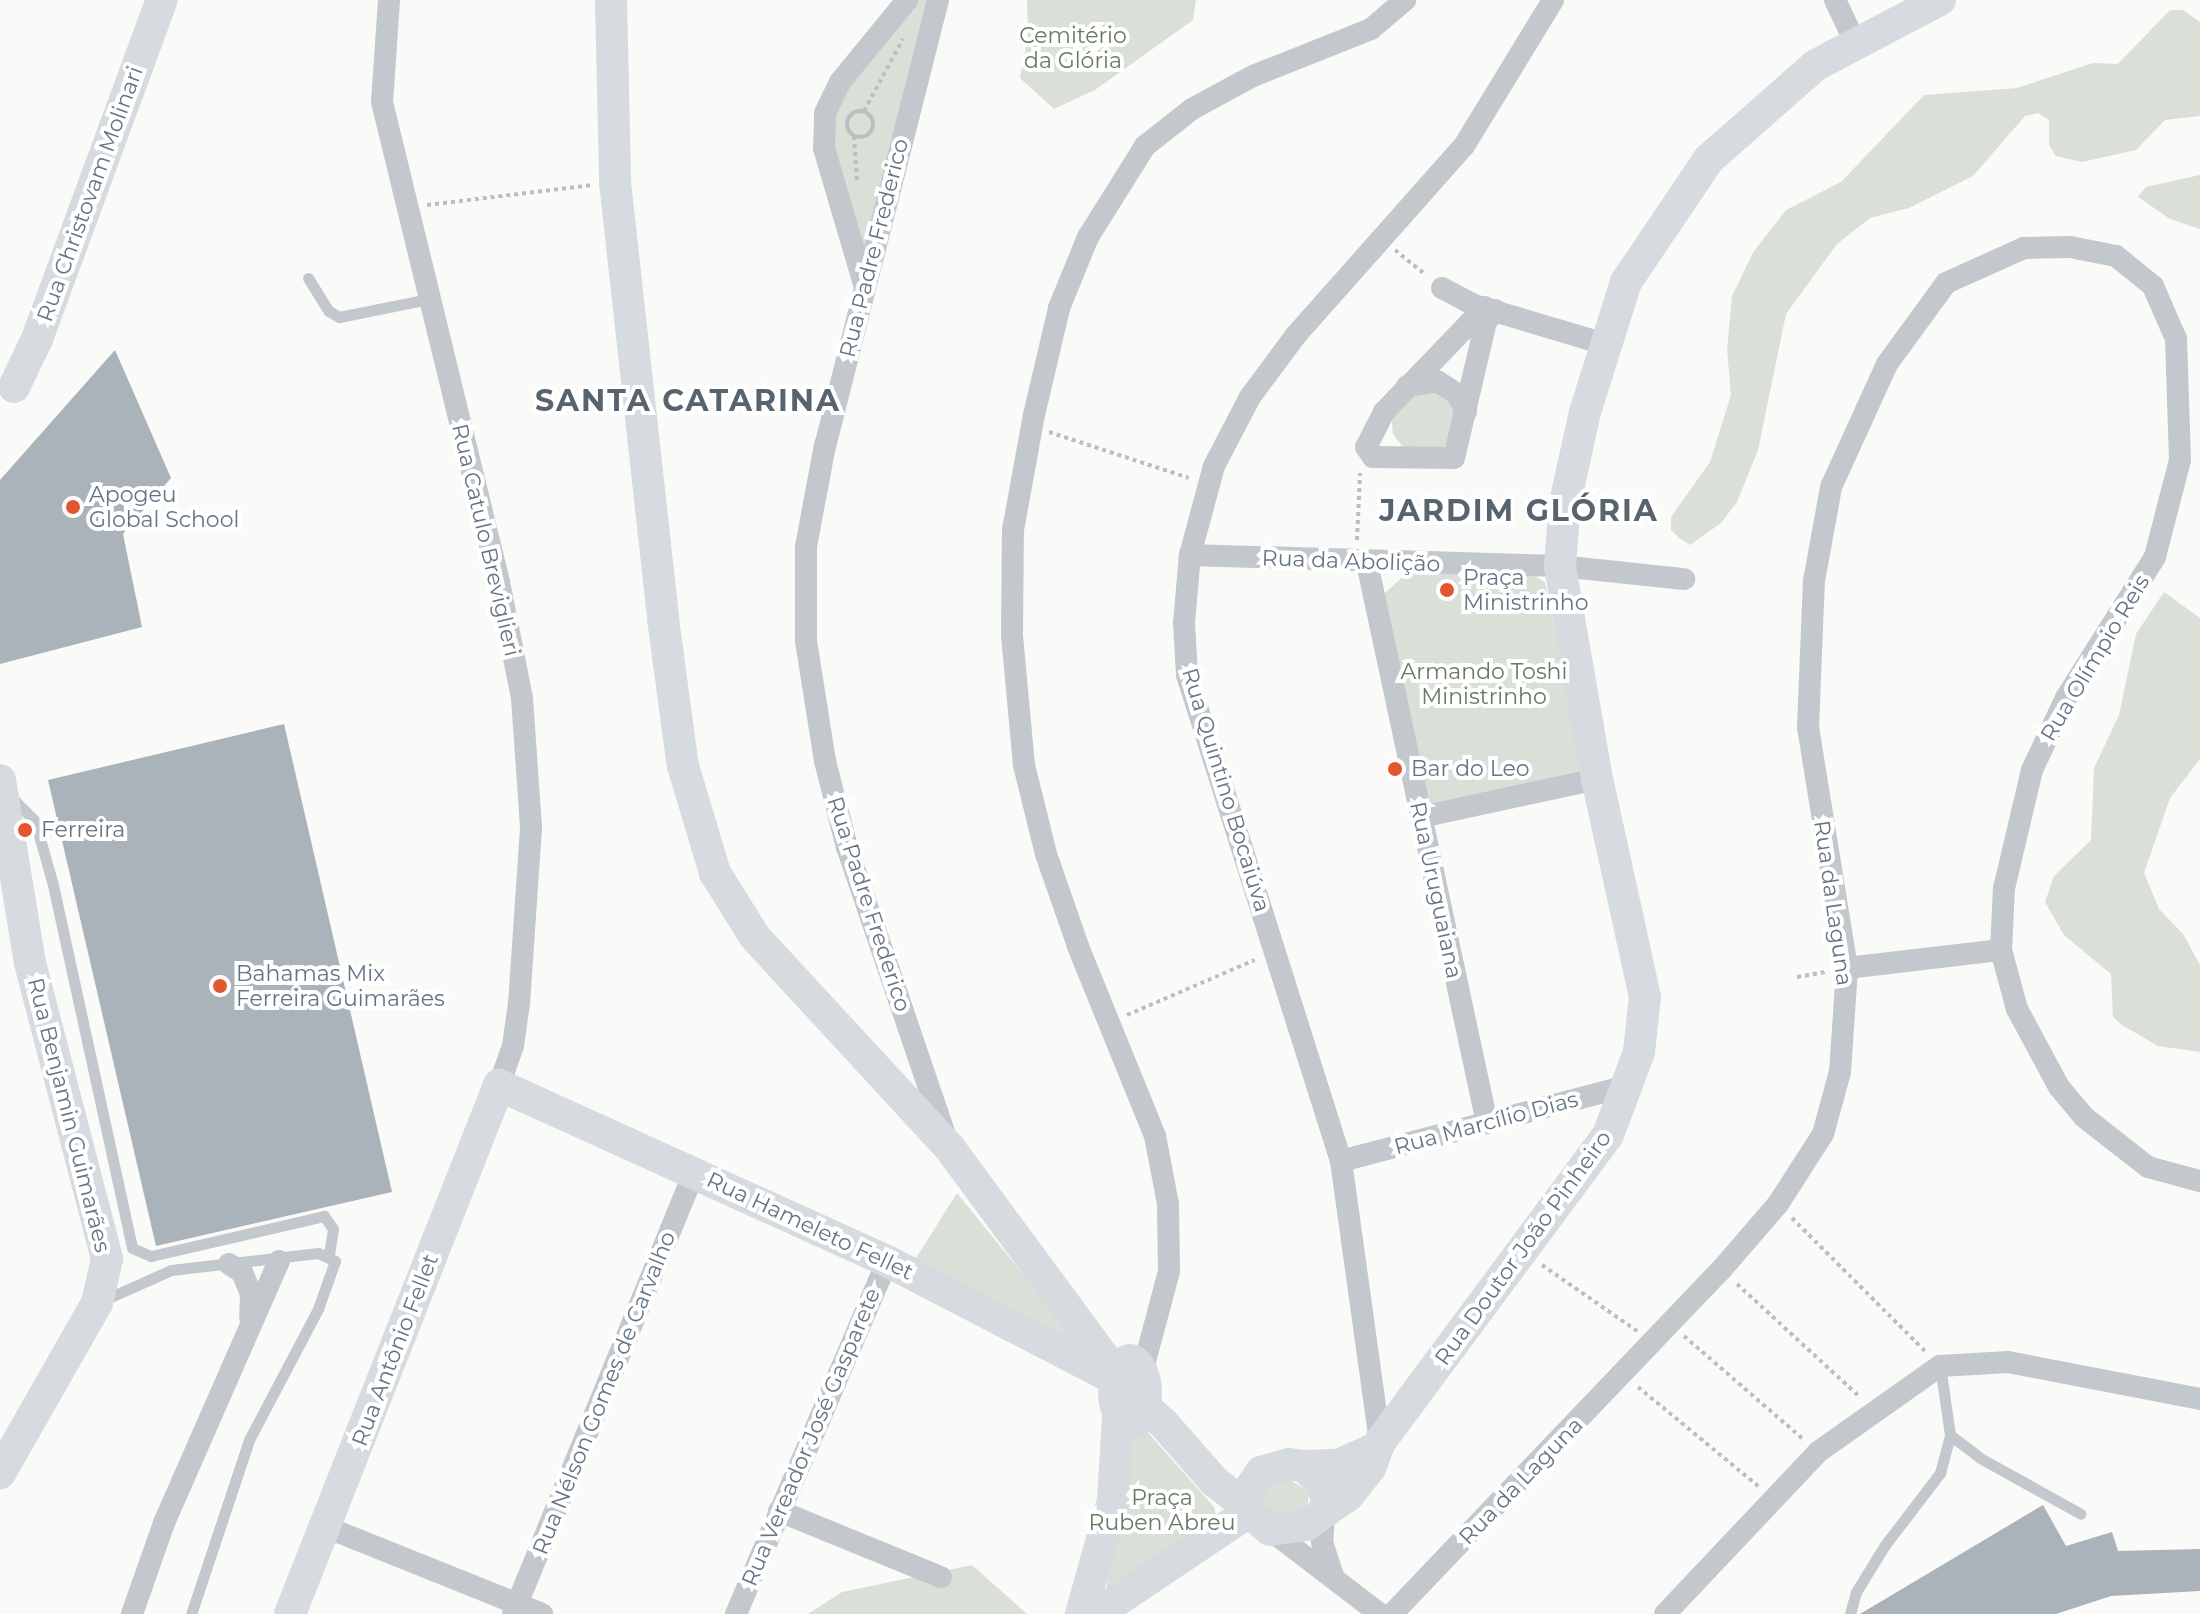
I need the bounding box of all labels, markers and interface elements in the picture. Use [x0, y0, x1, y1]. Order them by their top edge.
park label: Cemitério da Glória [1019, 22, 1127, 74]
street label: Rua Christovam Molinari [31, 63, 149, 325]
street label: Rua Padre Frederico [834, 136, 914, 360]
district label: SANTA CATARINA [535, 383, 841, 419]
street label: Rua Catulo Breviglieri [446, 421, 526, 659]
place label: Apogeu Global School [89, 481, 239, 532]
district label: JARDIM GLÓRIA [1379, 493, 1659, 529]
marker: Apogeu Global School [64, 498, 82, 516]
street label: Rua da Abolição [1261, 545, 1441, 577]
place label: Praça Ministrinho [1463, 564, 1588, 616]
street label: Rua Olímpio Reis [2035, 570, 2155, 746]
marker: Praça Ministrinho [1438, 581, 1456, 599]
park label: Armando Toshi Ministrinho [1401, 658, 1567, 710]
street label: Rua Quintino Bocaiúva [1176, 665, 1276, 915]
place label: Bar do Leo [1411, 756, 1529, 782]
marker: Bar do Leo [1386, 760, 1404, 778]
street label: Rua Padre Frederico [822, 793, 916, 1015]
street label: Rua Uruguaiana [1404, 799, 1468, 981]
place label: Ferreira [41, 817, 125, 843]
street label: Rua da Laguna [1808, 819, 1858, 987]
marker: Ferreira [16, 821, 34, 839]
place label: Bahamas Mix Ferreira Guimarães [236, 960, 445, 1012]
street label: Rua Benjamin Guimarães [22, 975, 116, 1255]
marker: Bahamas Mix Ferreira Guimarães [211, 977, 229, 995]
street label: Rua Marcílio Dias [1391, 1086, 1581, 1160]
street label: Rua Doutor João Pinheiro [1429, 1126, 1617, 1370]
street label: Rua Hameleto Fellet [702, 1166, 918, 1286]
street label: Rua Nélson Gomes de Carvalho [527, 1228, 681, 1558]
street label: Rua Antônio Fellet [346, 1250, 444, 1450]
street label: Rua Vereador José Gasparete [736, 1284, 886, 1590]
street label: Rua da Laguna [1454, 1412, 1588, 1550]
park label: Praça Ruben Abreu [1089, 1484, 1235, 1536]

